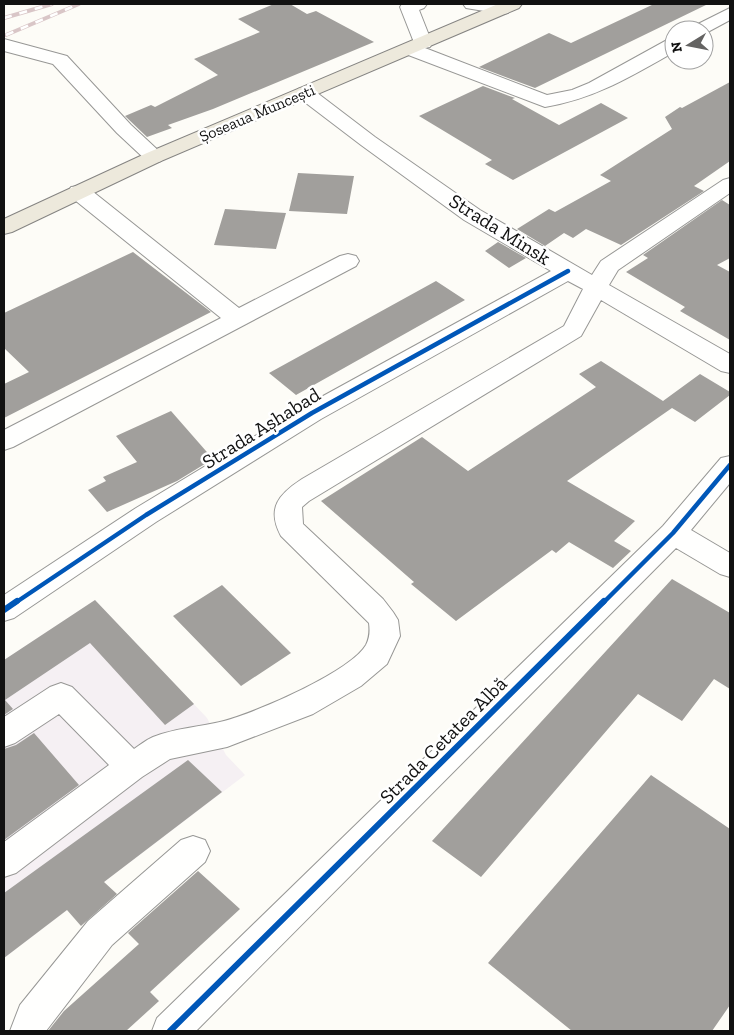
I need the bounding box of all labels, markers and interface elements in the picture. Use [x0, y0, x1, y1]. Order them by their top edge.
north arrow [664, 20, 714, 70]
text: N [667, 40, 686, 54]
street label: Șoseaua Muncești [196, 80, 318, 146]
street label: Strada Minsk [445, 188, 556, 270]
street label: Strada Așhabad [198, 382, 324, 474]
street label: Strada Cetatea Albă [374, 671, 512, 809]

